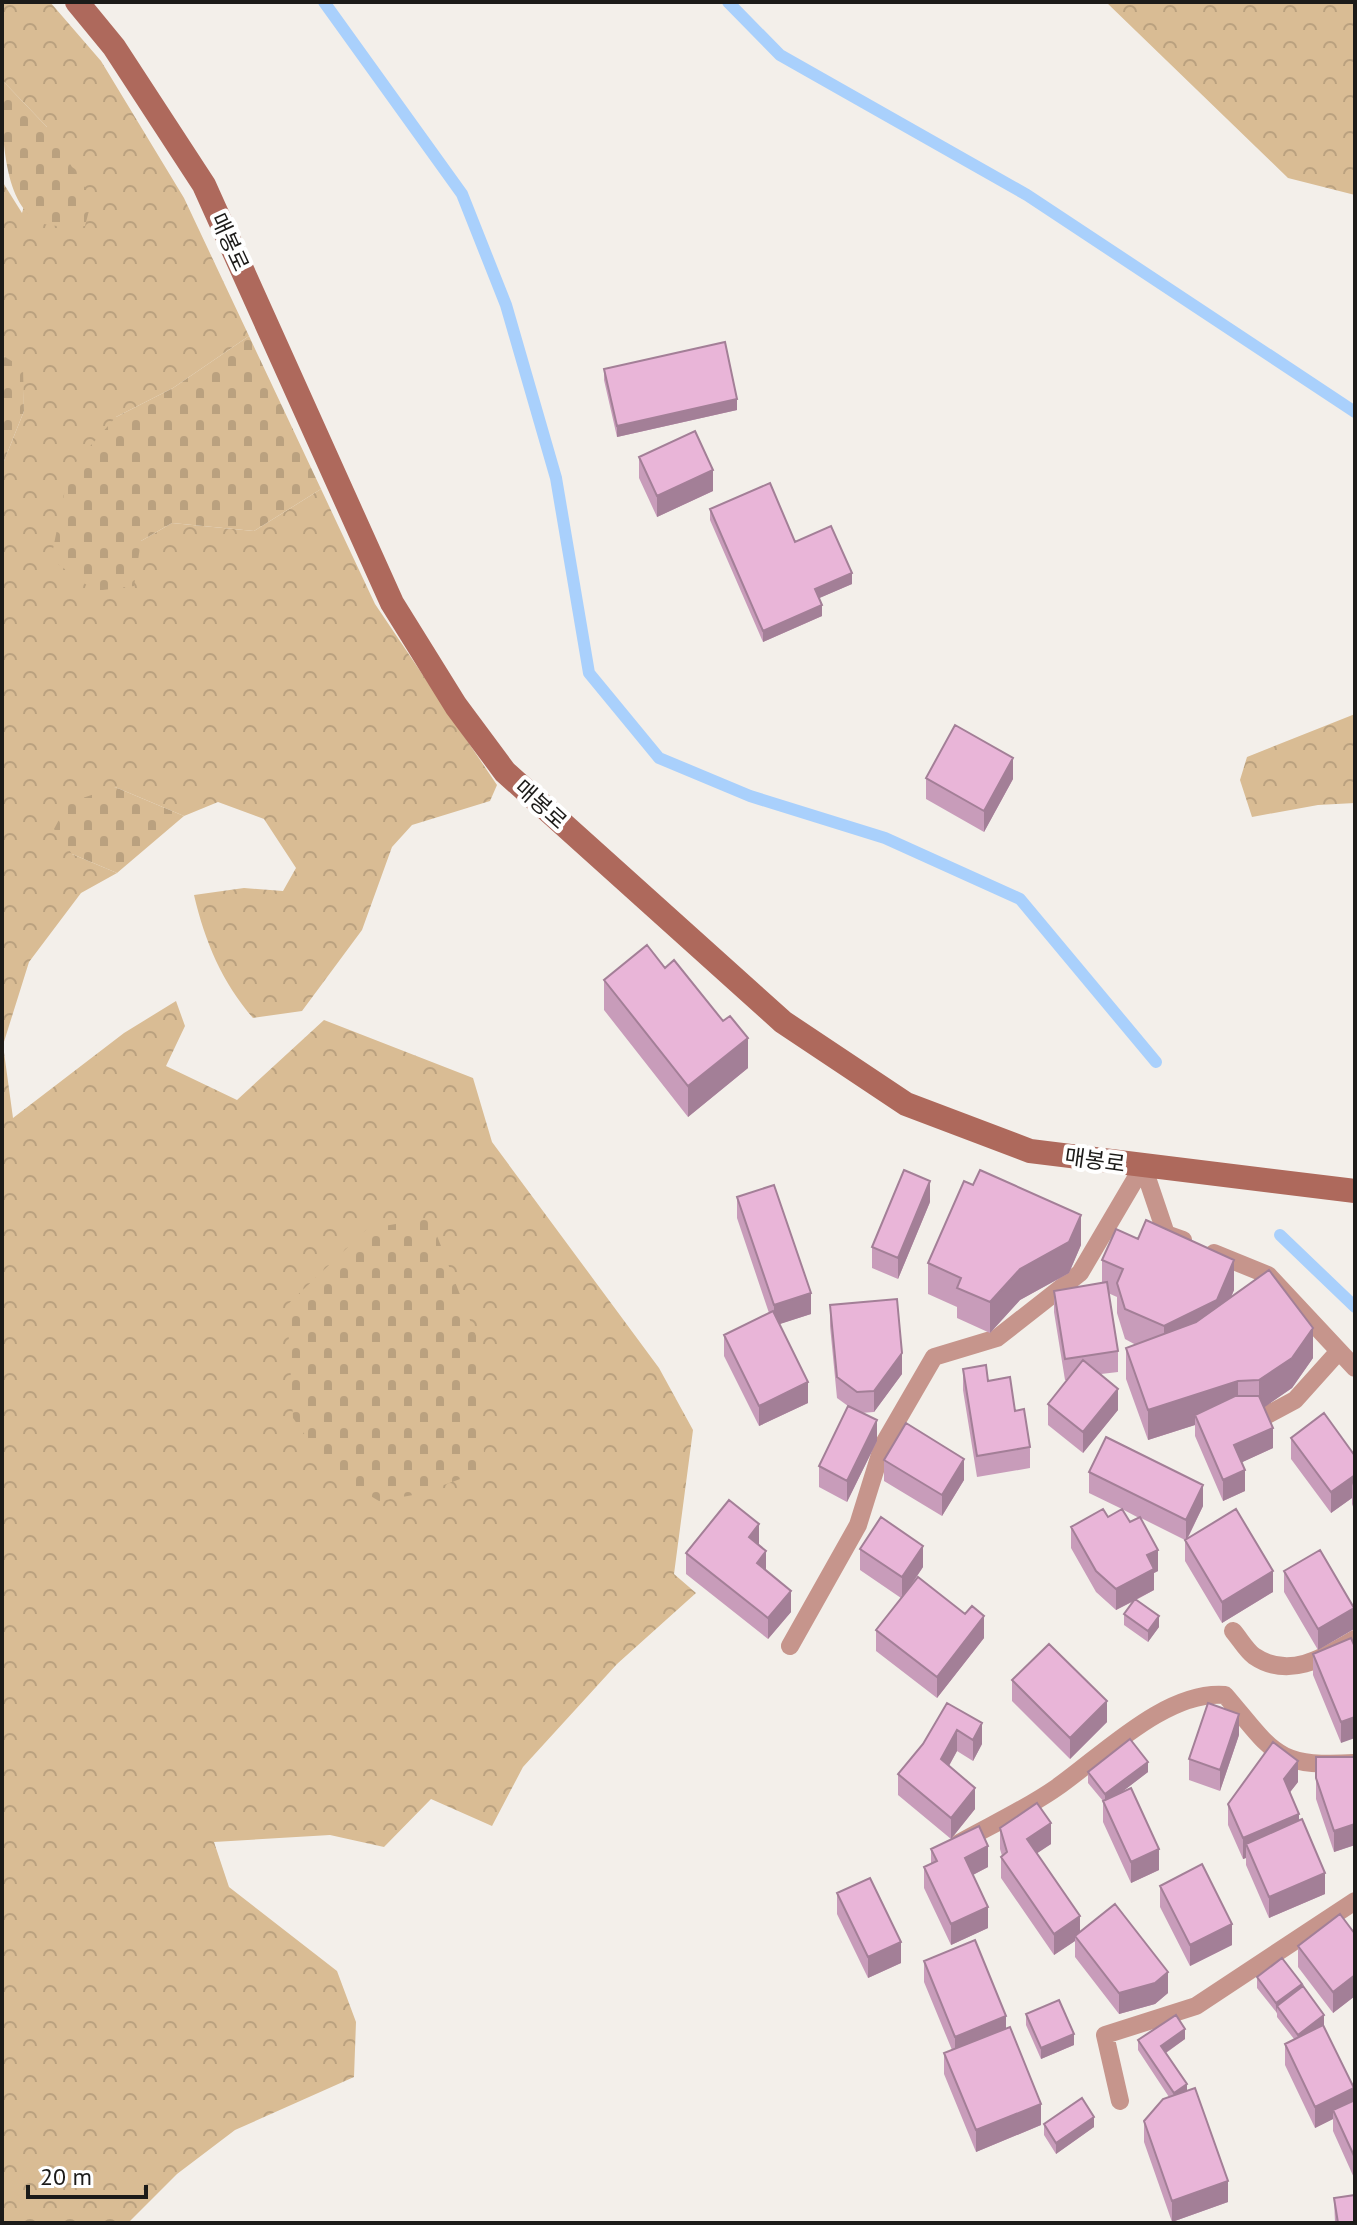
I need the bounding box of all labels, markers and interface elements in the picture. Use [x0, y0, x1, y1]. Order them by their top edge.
street label: 매봉로 [204, 209, 256, 275]
street label: 매봉로 [509, 773, 573, 835]
street label: 매봉로 [1063, 1142, 1127, 1178]
scale bar [28, 2149, 146, 2199]
text: 20 m [40, 2161, 92, 2192]

